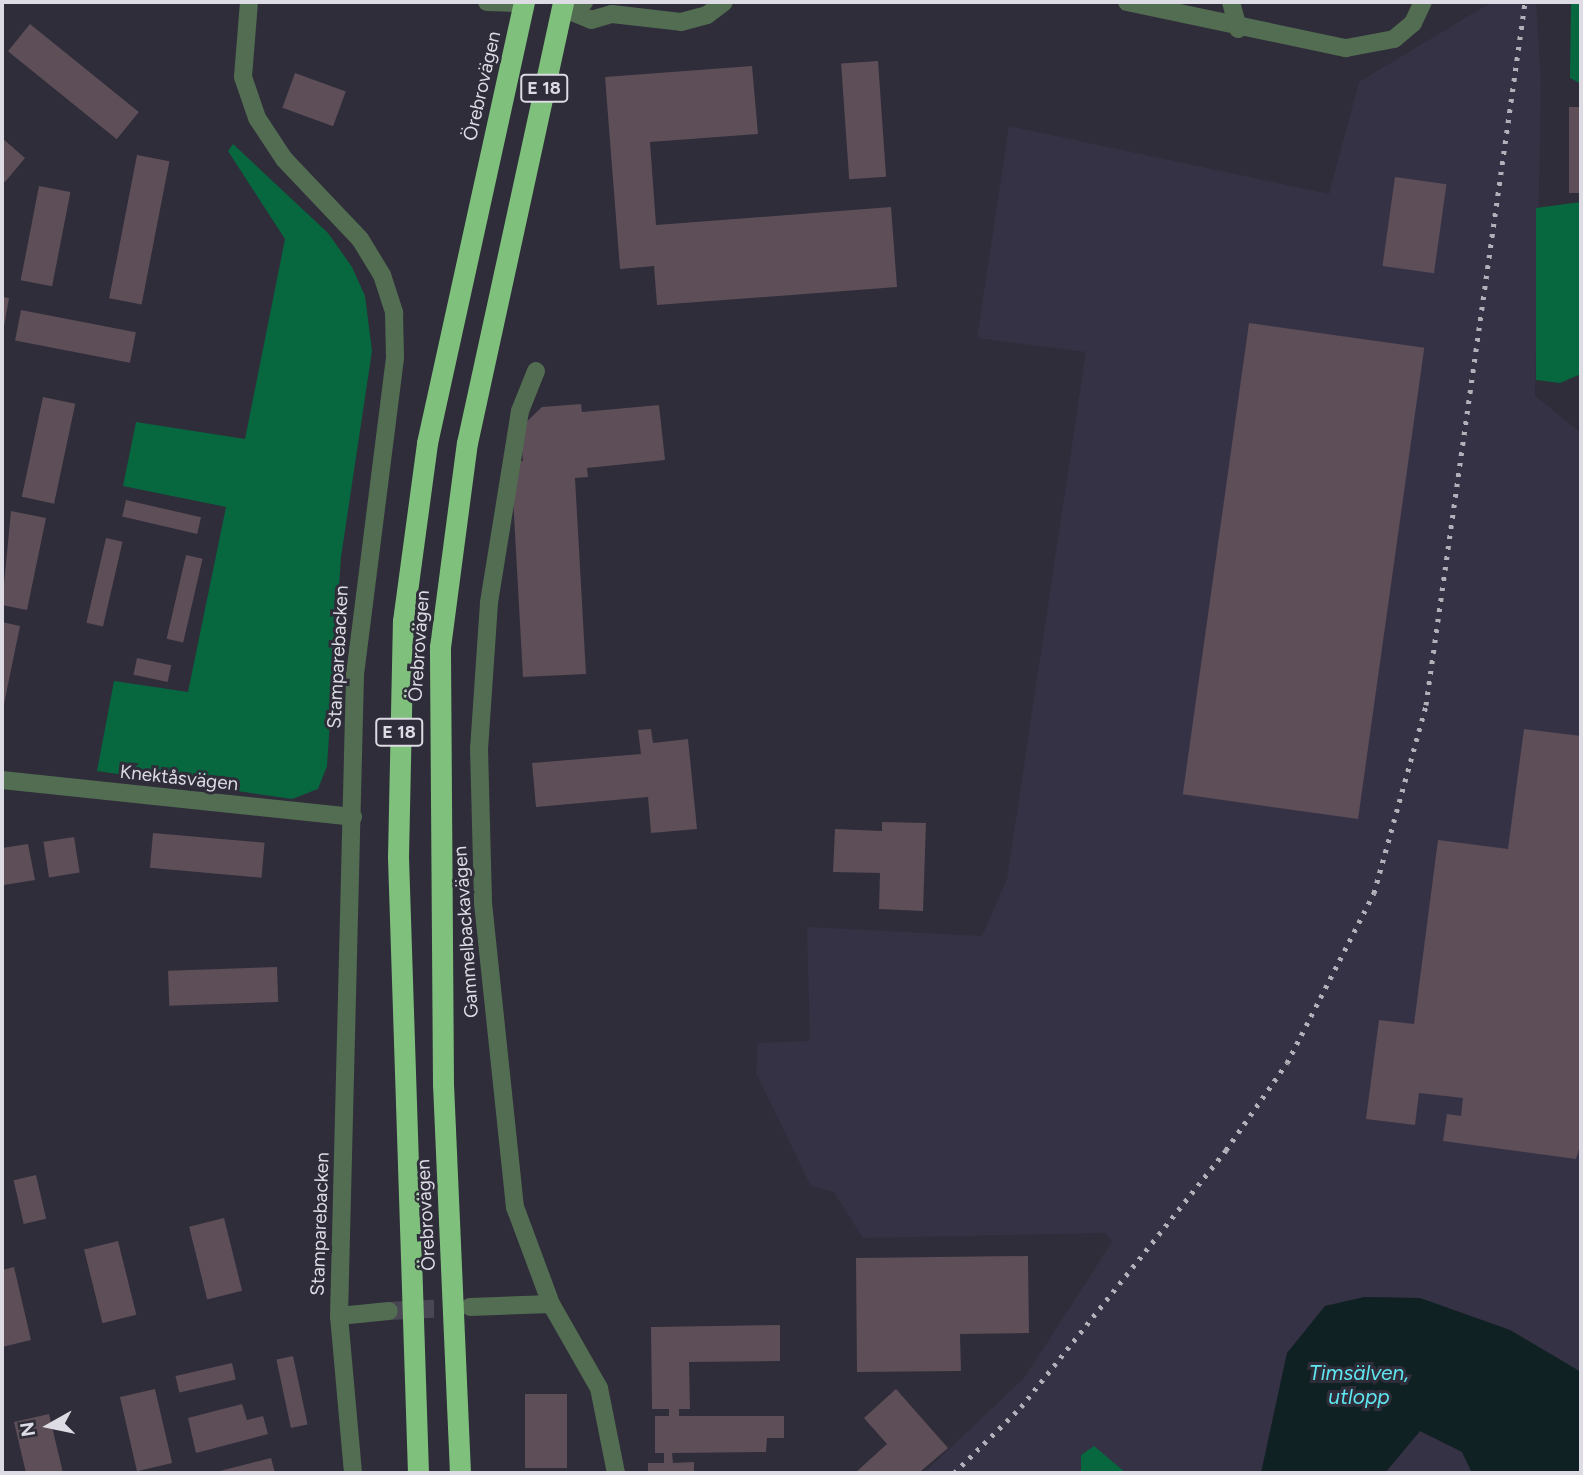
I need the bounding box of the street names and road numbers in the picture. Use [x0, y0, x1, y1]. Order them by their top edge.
street label: Örebrovägen [458, 29, 506, 143]
road number: E 18 [520, 74, 568, 102]
street label: Stamparebacken [323, 585, 353, 729]
street label: Örebrovägen [404, 590, 434, 702]
road number: E 18 [374, 718, 424, 746]
street label: Knektåsvägen [119, 760, 239, 796]
street label: Gammelbackavägen [449, 845, 483, 1019]
street label: Stamparebacken [306, 1152, 334, 1296]
street label: Örebrovägen [412, 1159, 440, 1271]

